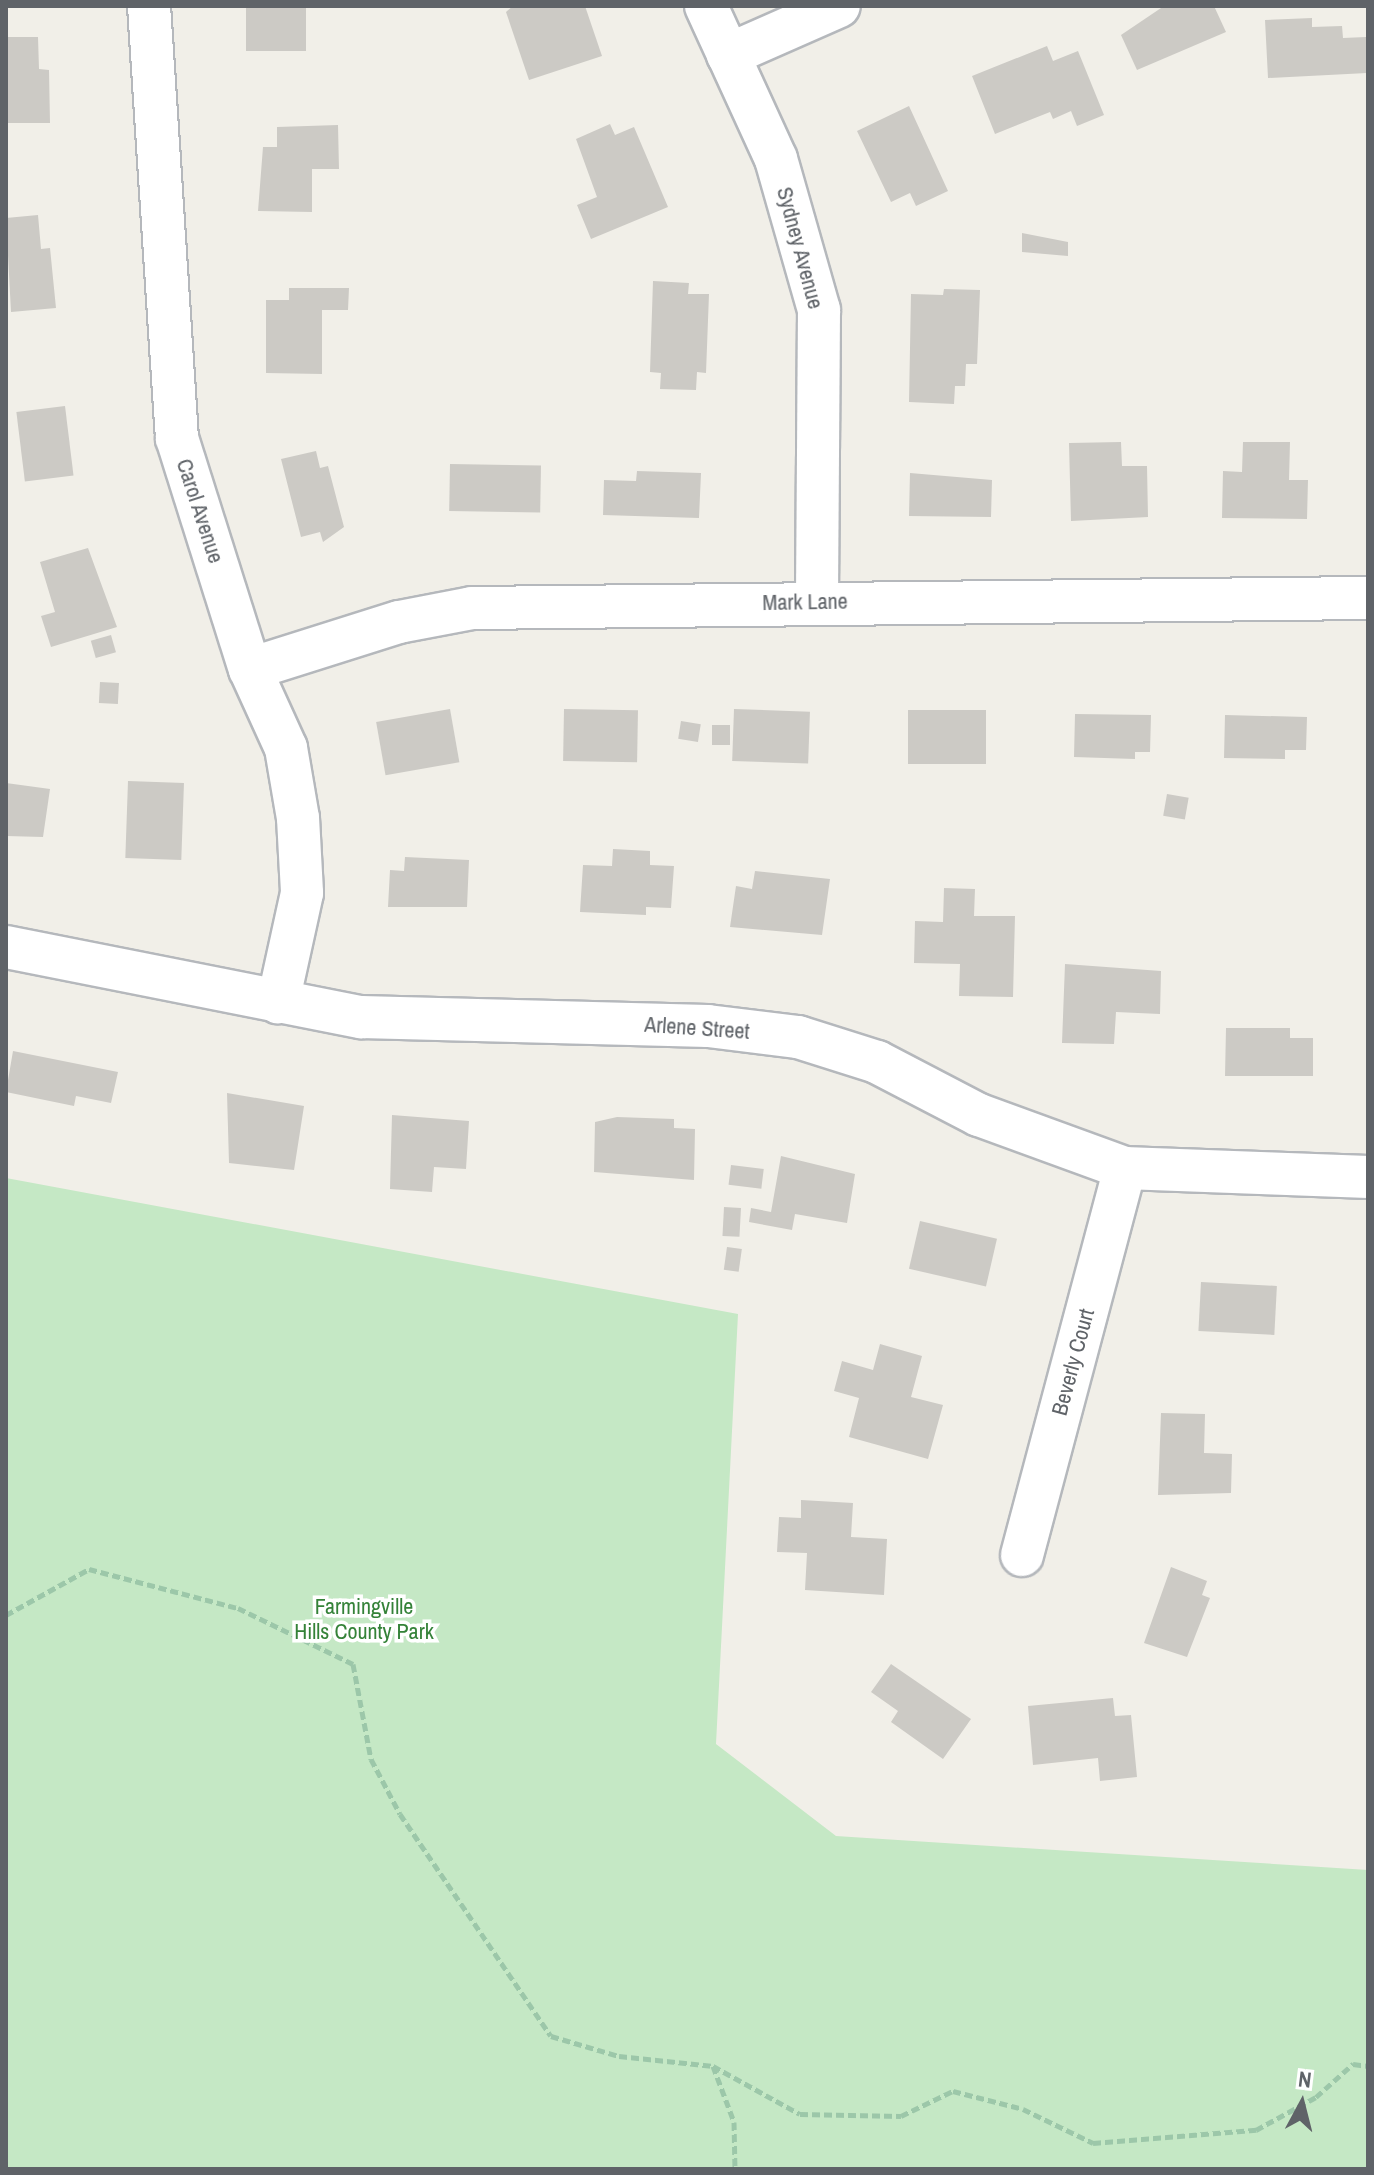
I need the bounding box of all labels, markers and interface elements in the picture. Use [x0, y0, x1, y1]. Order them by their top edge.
street label: Sydney Avenue [771, 184, 829, 312]
street label: Carol Avenue [171, 455, 229, 567]
street label: Mark Lane [762, 588, 848, 616]
street label: Arlene Street [644, 1011, 750, 1045]
street label: Beverly Court [1046, 1306, 1100, 1418]
park label: Farmingville Hills County Park [294, 1593, 434, 1644]
north arrow [1262, 2063, 1342, 2143]
text: N [1297, 2063, 1313, 2095]

